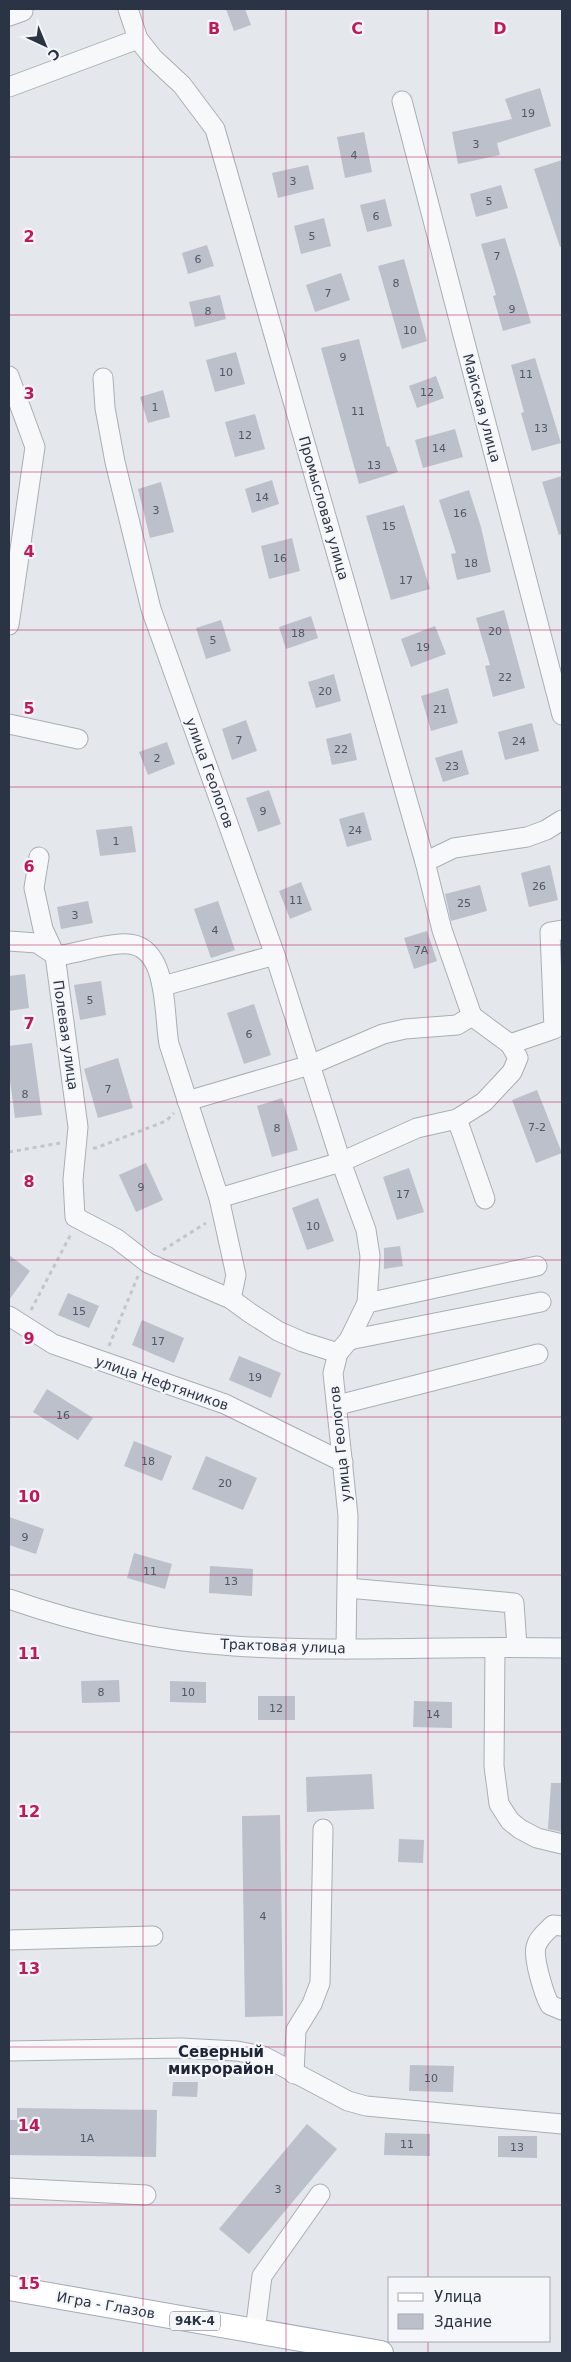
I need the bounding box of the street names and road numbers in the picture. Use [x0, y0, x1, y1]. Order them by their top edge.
street label: Майская улица [460, 352, 504, 464]
street label: Промысловая улица [296, 434, 352, 582]
street label: улица Геологов [183, 716, 237, 830]
street label: Полевая улица [50, 979, 82, 1091]
street label: улица Нефтяников [93, 1353, 231, 1413]
street label: улица Геологов [326, 1385, 354, 1503]
street label: Трактовая улица [219, 1636, 346, 1656]
street label: Игра - Глазов [56, 2288, 156, 2322]
road number: 94К-4 [170, 2312, 220, 2330]

